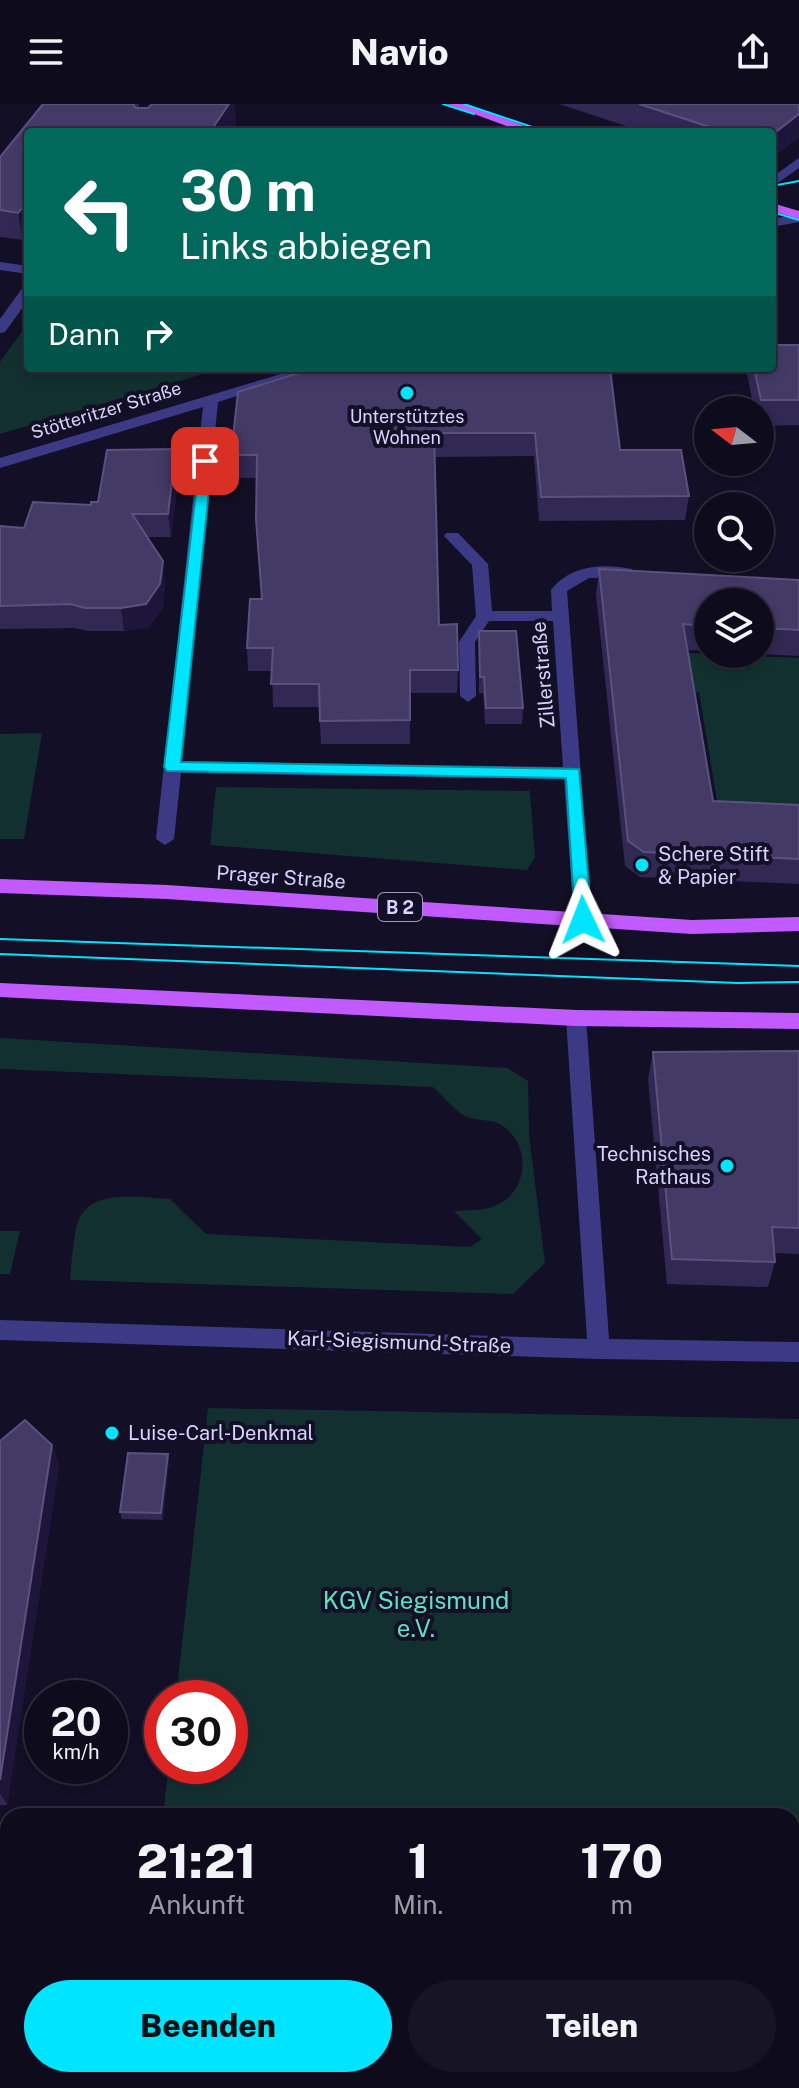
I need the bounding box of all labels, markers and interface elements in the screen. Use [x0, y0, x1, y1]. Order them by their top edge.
icon: menu [24, 30, 68, 74]
icon: share [731, 30, 775, 74]
text: Navio [350, 31, 449, 73]
text: 30 m [180, 158, 316, 224]
icon: left [48, 160, 152, 264]
text: Links abbiegen [180, 225, 432, 267]
icon: right [136, 312, 180, 356]
text: Dann [48, 316, 120, 352]
street label: Stötteritzer Straße [28, 377, 184, 443]
marker: Unterstütztes Wohnen [398, 384, 416, 402]
north arrow [694, 396, 774, 476]
map controls [694, 396, 774, 668]
place label: Unterstütztes Wohnen [350, 406, 464, 448]
pin [171, 427, 239, 495]
icon: arrive [183, 439, 227, 483]
button: search [694, 492, 774, 572]
button: layers [694, 588, 774, 668]
street label: Zillerstraße [526, 621, 560, 729]
place label: Schere Stift & Papier [658, 842, 770, 889]
marker: Schere Stift & Papier [633, 856, 651, 874]
street label: Prager Straße [215, 861, 347, 893]
position arrow [541, 878, 625, 962]
road number: B 2 [378, 893, 422, 921]
place label: Technisches Rathaus [597, 1142, 711, 1189]
marker: Technisches Rathaus [718, 1157, 736, 1175]
street label: Karl-Siegismund-Straße [286, 1326, 512, 1358]
place label: Luise-Carl-Denkmal [128, 1421, 314, 1445]
marker: Luise-Carl-Denkmal [103, 1424, 121, 1442]
park label: KGV Siegismund e.V. [323, 1586, 509, 1642]
speed limit sign: 30 [144, 1680, 248, 1784]
text: 20 [50, 1698, 102, 1745]
text: km/h [52, 1740, 100, 1764]
text: 21:21 [137, 1832, 256, 1889]
text: 1 [408, 1832, 429, 1889]
text: 170 [580, 1832, 663, 1889]
text: Ankunft [148, 1889, 245, 1920]
text: Min. [393, 1889, 443, 1920]
text: m [610, 1889, 633, 1920]
button: Beenden [24, 1980, 392, 2072]
button: Teilen [408, 1980, 776, 2072]

